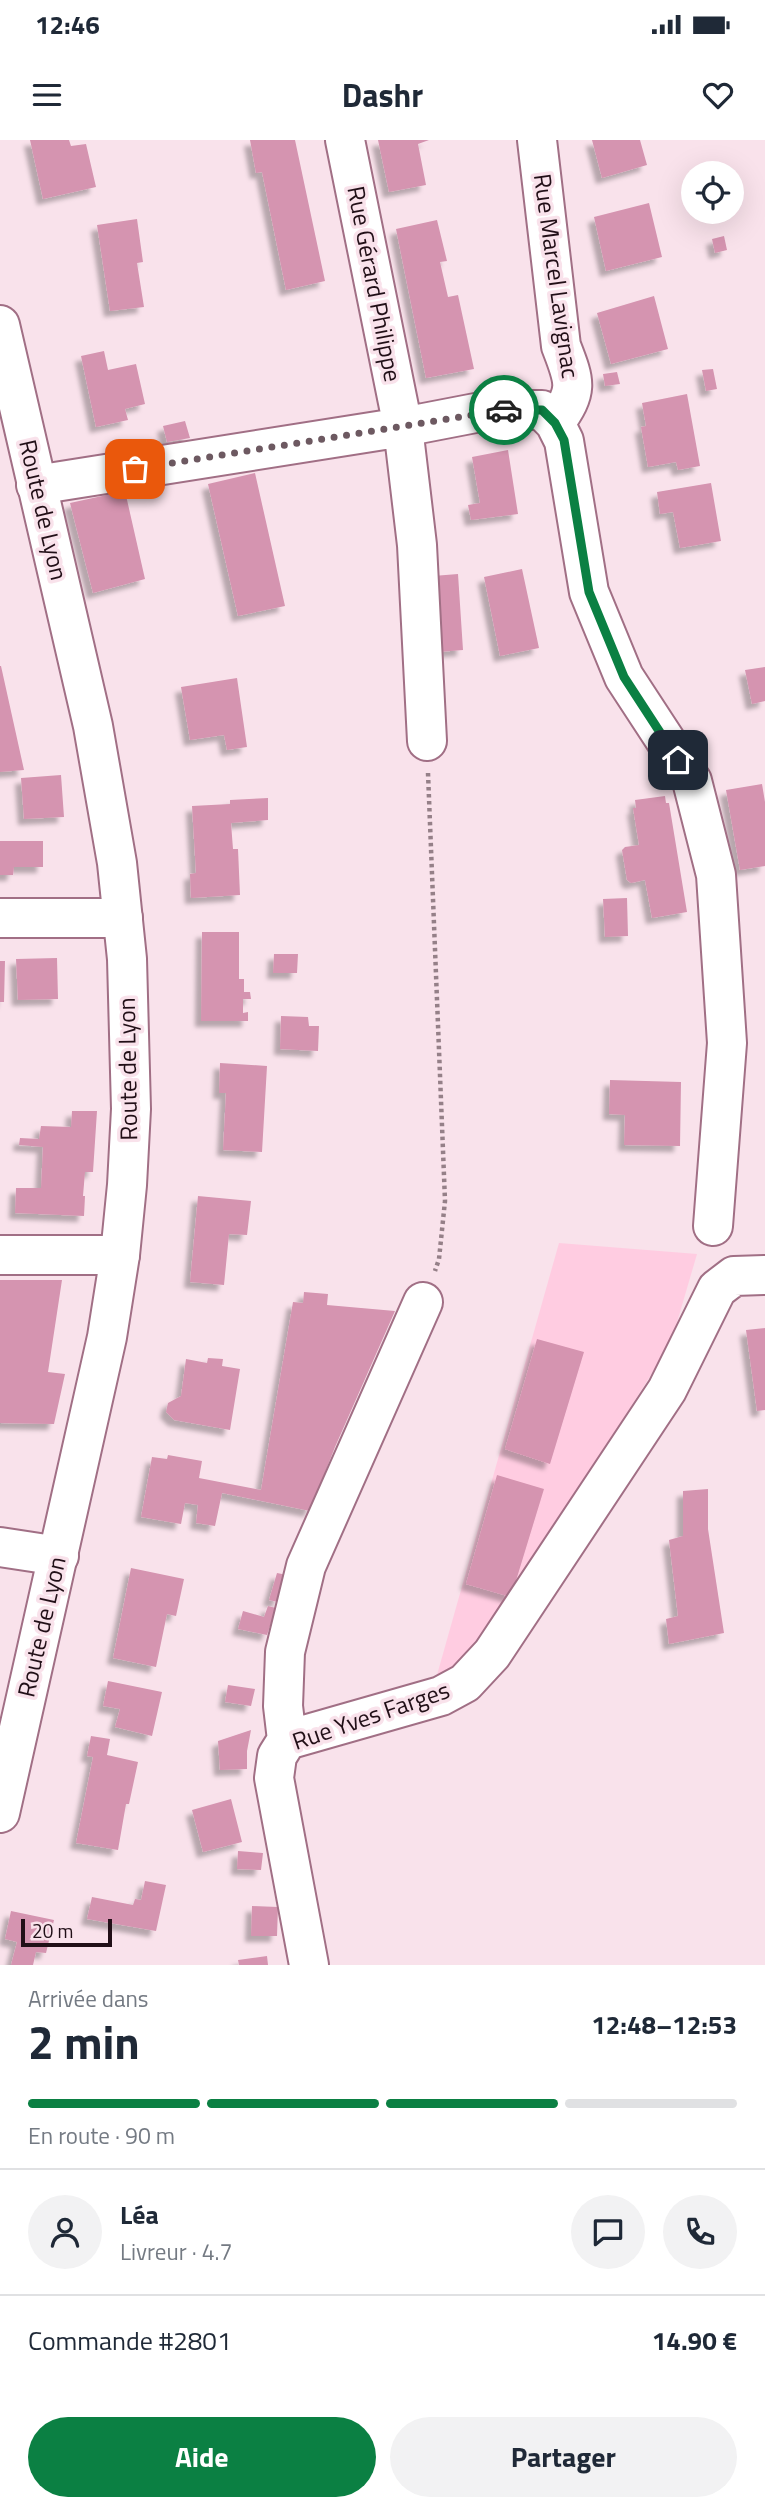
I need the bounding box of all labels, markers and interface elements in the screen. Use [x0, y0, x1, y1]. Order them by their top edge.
text: 12:46 [35, 5, 100, 44]
text: Dashr [342, 71, 423, 119]
icon: menu [28, 76, 66, 114]
icon: heart [699, 76, 737, 114]
map controls [681, 161, 744, 224]
button: locate [681, 161, 744, 224]
street label: Rue Marcel Lavignac [525, 171, 589, 381]
street label: Rue Gérard Philippe [338, 183, 412, 385]
courier [469, 375, 539, 445]
icon: car [485, 391, 523, 429]
street label: Route de Lyon [10, 436, 78, 584]
pin [105, 439, 165, 499]
icon: bag [116, 450, 154, 488]
pin [648, 730, 708, 790]
icon: home [659, 741, 697, 779]
street label: Route de Lyon [108, 997, 146, 1141]
street label: Route de Lyon [7, 1553, 75, 1701]
street label: Rue Yves Farges [287, 1671, 454, 1759]
scale bar [21, 1916, 112, 1948]
text: 20 m [32, 1916, 73, 1945]
text: Arrivée dans [28, 1981, 149, 2016]
text: 12:48–12:53 [591, 2005, 737, 2044]
text: 2 min [28, 2007, 140, 2077]
text: En route · 90 m [28, 2118, 175, 2153]
button: person [28, 2195, 102, 2269]
text: Léa [120, 2195, 159, 2234]
button: chat [571, 2195, 645, 2269]
button: phone [663, 2195, 737, 2269]
text: Livreur · 4.7 [120, 2234, 232, 2269]
text: Commande #2801 [28, 2321, 231, 2360]
text: 14.90 € [652, 2321, 737, 2360]
button: Aide [28, 2417, 376, 2497]
button: Partager [390, 2417, 737, 2497]

